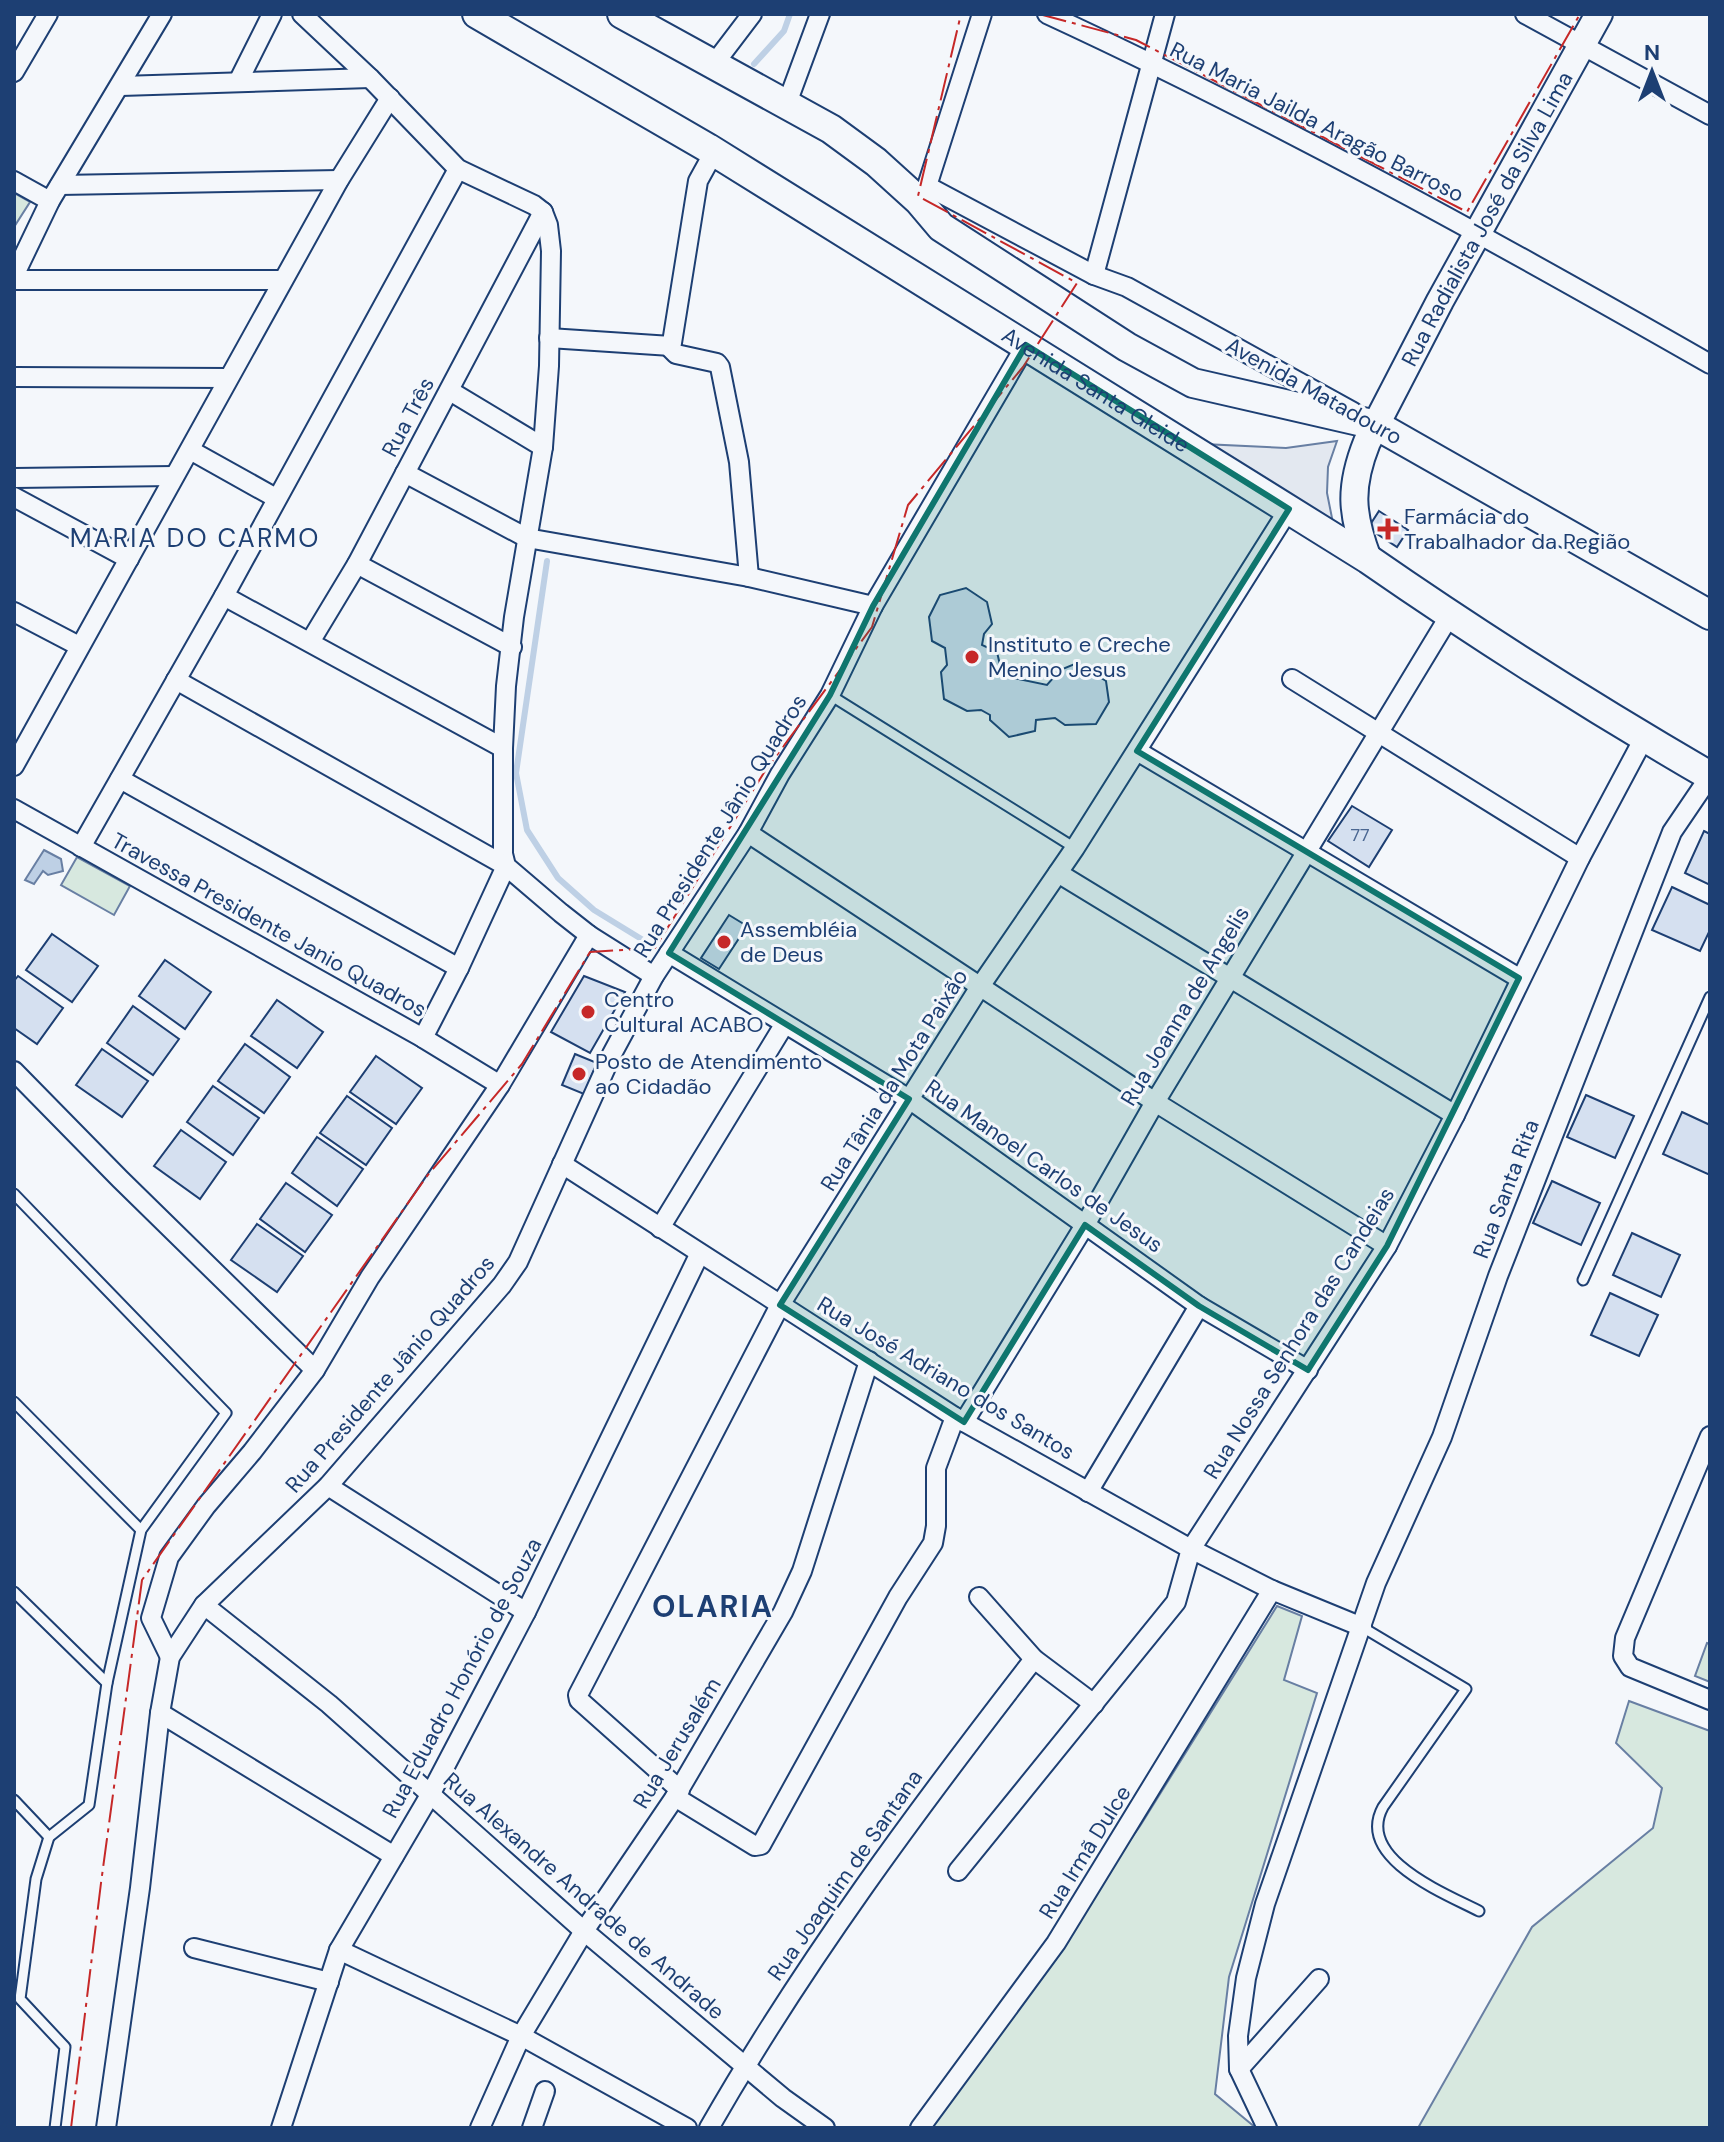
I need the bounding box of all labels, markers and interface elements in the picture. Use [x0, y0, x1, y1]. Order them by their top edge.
north arrow [1612, 32, 1692, 112]
street label: Rua Maria Jailda Aragão Barroso [1165, 35, 1469, 209]
text: N [1644, 38, 1660, 67]
street label: Rua Radialista José da Silva Lima [1394, 66, 1579, 371]
street label: Avenida Santa Gleide [997, 320, 1195, 459]
street label: Avenida Matadouro [1221, 330, 1407, 452]
street label: Rua Três [375, 372, 441, 462]
place label: Farmácia do Trabalhador da Região [1404, 502, 1630, 556]
marker: Farmácia do Trabalhador da Região [1379, 520, 1397, 538]
district label: MARIA DO CARMO [70, 521, 320, 555]
place label: Instituto e Creche Menino Jesus [988, 630, 1171, 684]
marker: Instituto e Creche Menino Jesus [963, 648, 981, 666]
street label: Rua Presidente Jânio Quadros [627, 689, 813, 963]
house number: 77 [1350, 823, 1370, 847]
street label: Travessa Presidente Janio Quadros [106, 826, 432, 1024]
street label: Rua Joanna de Angelis [1114, 901, 1256, 1111]
place label: Assembléia de Deus [740, 915, 857, 969]
marker: Assembléia de Deus [715, 933, 733, 951]
street label: Rua Tânia da Mota Paixão [814, 964, 974, 1196]
place label: Centro Cultural ACABO [604, 985, 763, 1039]
marker: Centro Cultural ACABO [579, 1003, 597, 1021]
place label: Posto de Atendimento ao Cidadão [595, 1047, 822, 1101]
marker: Posto de Atendimento ao Cidadão [570, 1065, 588, 1083]
street label: Rua Manoel Carlos de Jesus [919, 1073, 1169, 1259]
street label: Rua Santa Rita [1466, 1116, 1546, 1262]
street label: Rua Nossa Senhora das Candeias [1197, 1182, 1401, 1484]
street label: Rua Presidente Jânio Quadros [279, 1249, 501, 1499]
street label: Rua José Adriano dos Santos [812, 1290, 1080, 1466]
street label: Rua Eduadro Honório de Souza [376, 1533, 548, 1823]
district label: OLARIA [652, 1587, 774, 1626]
street label: Rua Jerusalém [627, 1672, 727, 1814]
street label: Rua Joaquim de Santana [761, 1764, 929, 1986]
street label: Rua Alexandre Andrade de Andrade [437, 1766, 731, 2026]
street label: Rua Irmã Dulce [1032, 1780, 1138, 1924]

